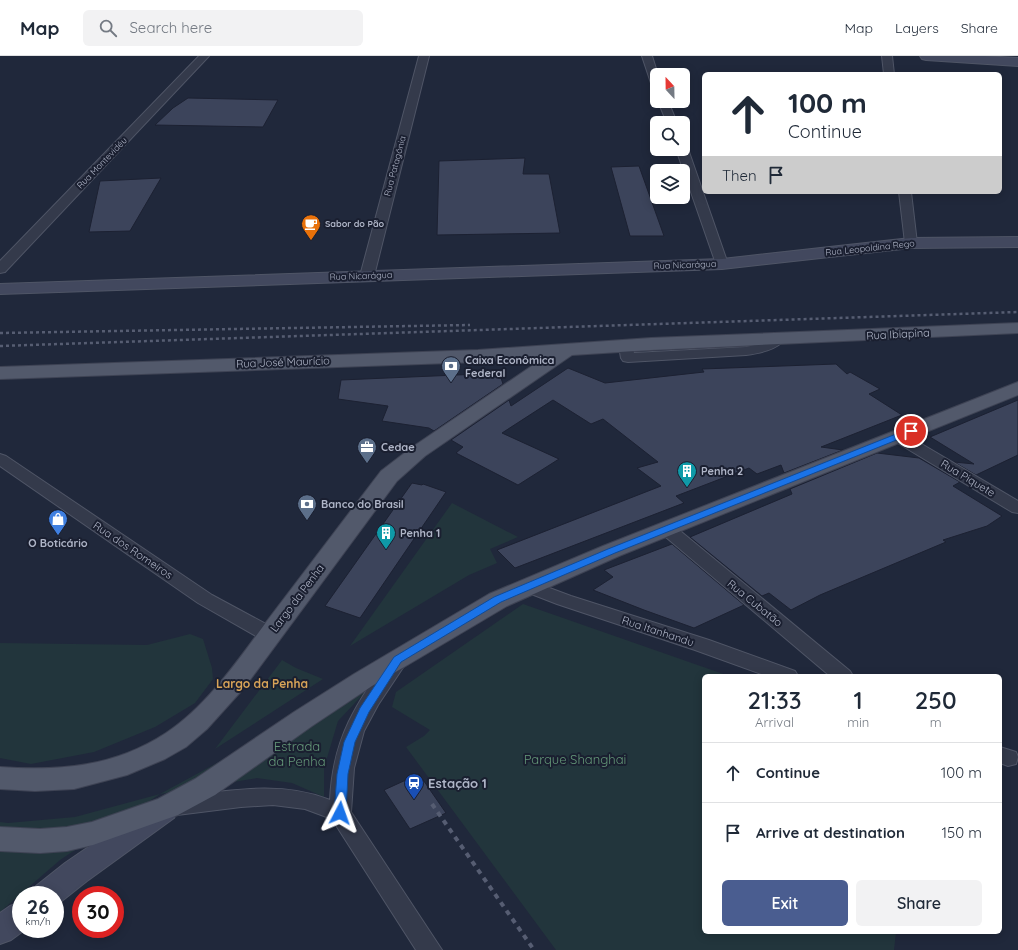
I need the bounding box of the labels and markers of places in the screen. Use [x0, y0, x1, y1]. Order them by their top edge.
cafe icon: Sabor do Pão [300, 213, 322, 241]
place label: Sabor do Pão [325, 218, 385, 229]
place label: Caixa Econômica Federal [465, 353, 554, 380]
bank icon: Caixa Econômica Federal [440, 355, 462, 383]
pin [894, 414, 928, 448]
office icon: Cedae [356, 436, 378, 464]
place label: Cedae [381, 440, 415, 454]
building icon: Penha 2 [676, 460, 698, 488]
place label: Penha 2 [701, 464, 743, 478]
bank icon: Banco do Brasil [296, 493, 318, 521]
place label: Banco do Brasil [321, 497, 404, 511]
shop icon: O Boticário [47, 508, 69, 536]
building icon: Penha 1 [375, 522, 397, 550]
place label: Penha 1 [400, 526, 440, 540]
place label: O Boticário [28, 536, 88, 550]
station icon: Estação 1 [403, 772, 425, 800]
place label: Estação 1 [428, 775, 487, 791]

